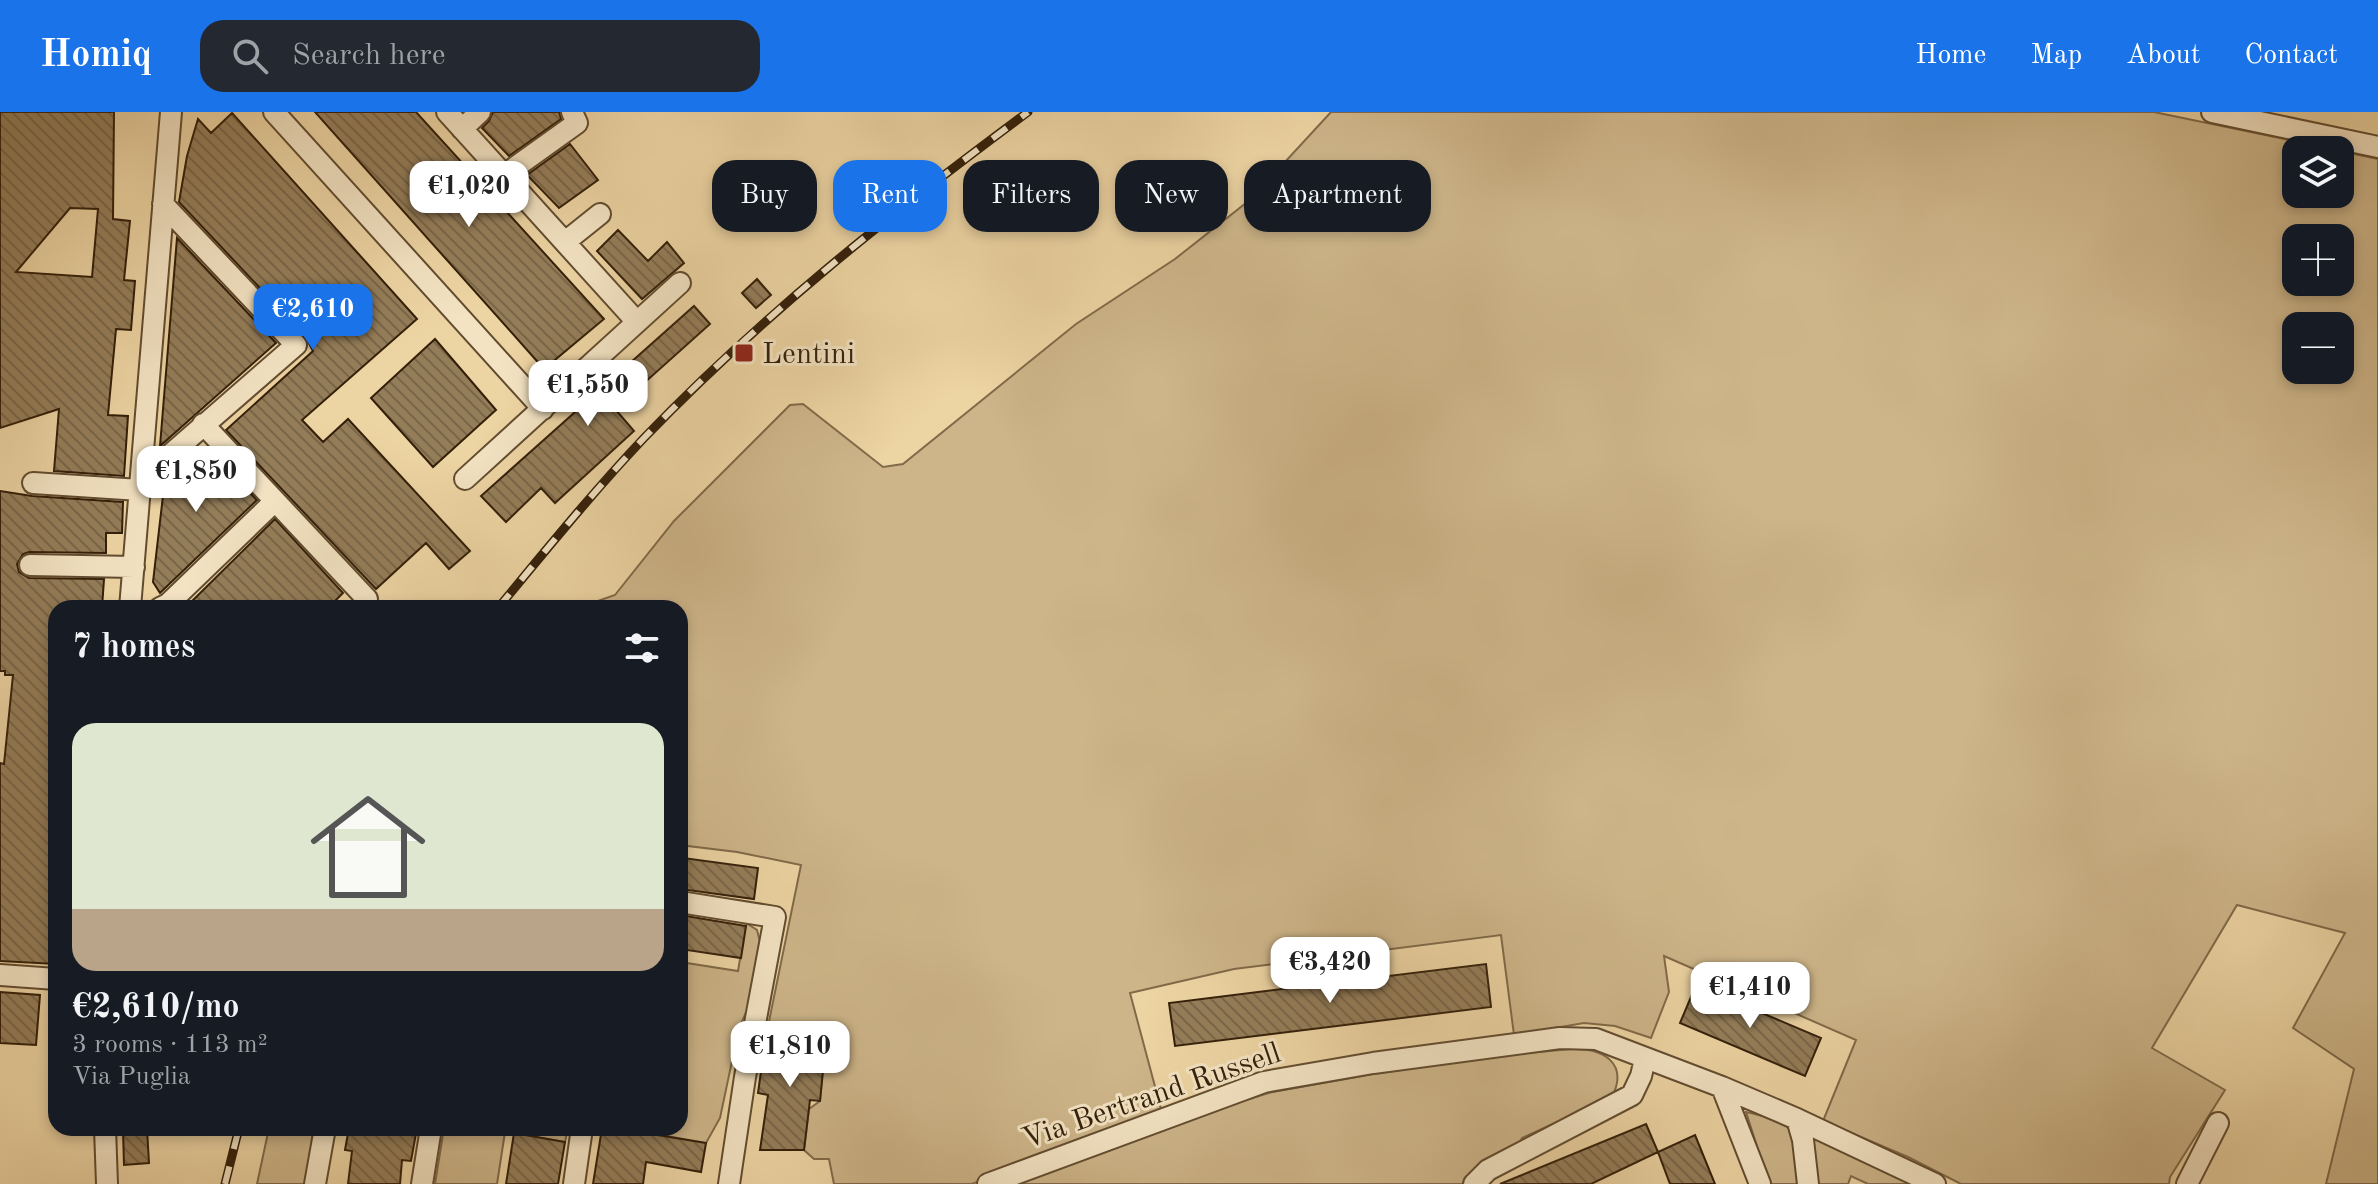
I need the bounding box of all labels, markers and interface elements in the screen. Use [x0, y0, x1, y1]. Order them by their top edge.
search box [200, 20, 760, 92]
icon: search [228, 34, 272, 78]
text: Homiq [40, 37, 152, 75]
text: Search here [292, 41, 446, 71]
text: Home [1915, 42, 1986, 70]
text: Map [2030, 42, 2082, 70]
text: About [2126, 42, 2201, 70]
text: Contact [2245, 42, 2338, 70]
map controls [2282, 136, 2354, 384]
button: layers [2282, 136, 2354, 208]
chip: Buy [712, 160, 817, 232]
chip: Rent [833, 160, 947, 232]
chip: Filters [963, 160, 1099, 232]
chip: New [1115, 160, 1228, 232]
chip: Apartment [1244, 160, 1431, 232]
pin: €1,020 [404, 161, 534, 229]
text: €1,020 [428, 174, 510, 200]
button: + [2282, 224, 2354, 296]
pin: €2,610 [248, 284, 378, 352]
text: €2,610 [272, 297, 354, 323]
button: − [2282, 312, 2354, 384]
place label: Lentini [762, 340, 855, 370]
marker: Lentini [733, 342, 755, 364]
pin: €1,550 [523, 360, 653, 428]
text: €1,550 [547, 373, 629, 399]
pin: €1,850 [131, 446, 261, 514]
text: €1,850 [155, 459, 237, 485]
icon: filters [620, 626, 664, 670]
text: 7 homes [72, 631, 195, 665]
icon: home [296, 775, 440, 919]
pin: €3,420 [1265, 937, 1395, 1005]
text: €3,420 [1289, 950, 1371, 976]
pin: €1,410 [1685, 962, 1815, 1030]
text: €1,410 [1709, 975, 1791, 1001]
text: €2,610/mo [72, 991, 240, 1025]
pin: €1,810 [725, 1021, 855, 1089]
text: 3 rooms · 113 m² [72, 1032, 268, 1058]
text: €1,810 [749, 1034, 831, 1060]
street label: Via Bertrand Russell [1018, 1039, 1285, 1155]
text: Via Puglia [72, 1064, 191, 1090]

